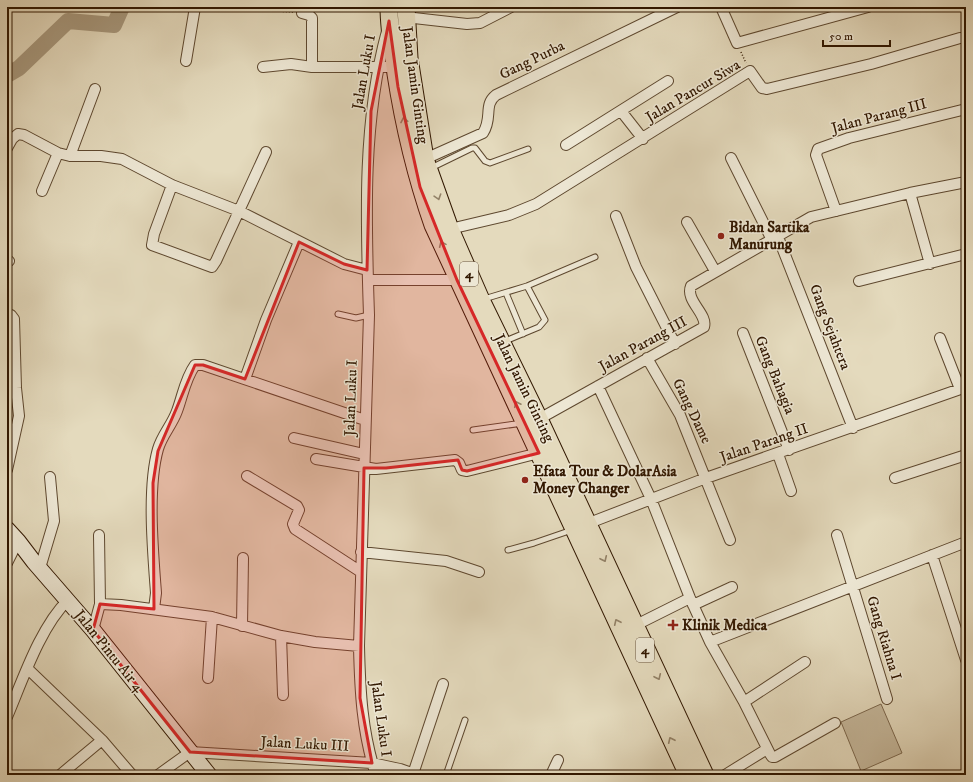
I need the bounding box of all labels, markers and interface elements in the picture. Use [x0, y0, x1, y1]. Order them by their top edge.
scale bar [823, 22, 890, 48]
street label: Jalan Jamin Ginting [397, 23, 433, 146]
text: 50 m [829, 29, 853, 44]
street label: Jalan Luku I [348, 33, 380, 113]
street label: Gang Purba [496, 36, 568, 84]
street label: Jalan Pancur Siwa [641, 55, 744, 128]
street label: Jalan Parang III [827, 94, 929, 138]
one-way arrow [401, 117, 409, 123]
one-way arrow [433, 193, 442, 200]
place label: Bidan Sartika Manurung [729, 218, 810, 254]
marker: Bidan Sartika Manurung [716, 231, 726, 241]
one-way arrow [438, 240, 446, 247]
road number: 4 [460, 262, 478, 286]
street label: Gang Sejahtera [805, 282, 855, 373]
street label: Jalan Parang III [594, 312, 690, 377]
street label: Jalan Jamin Ginting [489, 329, 559, 446]
street label: Gang Bahagia [751, 333, 800, 418]
street label: Jalan Luku I [340, 360, 362, 438]
street label: Gang Dame [668, 375, 716, 447]
one-way arrow [514, 401, 522, 409]
street label: Jalan Parang II [716, 419, 810, 468]
place label: Efata Tour & DolarAsia Money Changer [533, 462, 677, 498]
marker: Efata Tour & DolarAsia Money Changer [520, 475, 530, 485]
one-way arrow [599, 555, 607, 563]
street label: Gang Riahna I [862, 594, 906, 682]
street label: Jalan Pintu Air 4 [69, 604, 148, 696]
place label: Klinik Medica [682, 616, 768, 635]
one-way arrow [614, 618, 622, 626]
marker: Klinik Medica [667, 619, 679, 631]
road number: 4 [636, 638, 654, 662]
one-way arrow [653, 673, 661, 680]
street label: Jalan Luku I [366, 678, 396, 758]
street label: Jalan Luku III [258, 732, 350, 756]
one-way arrow [668, 736, 676, 744]

